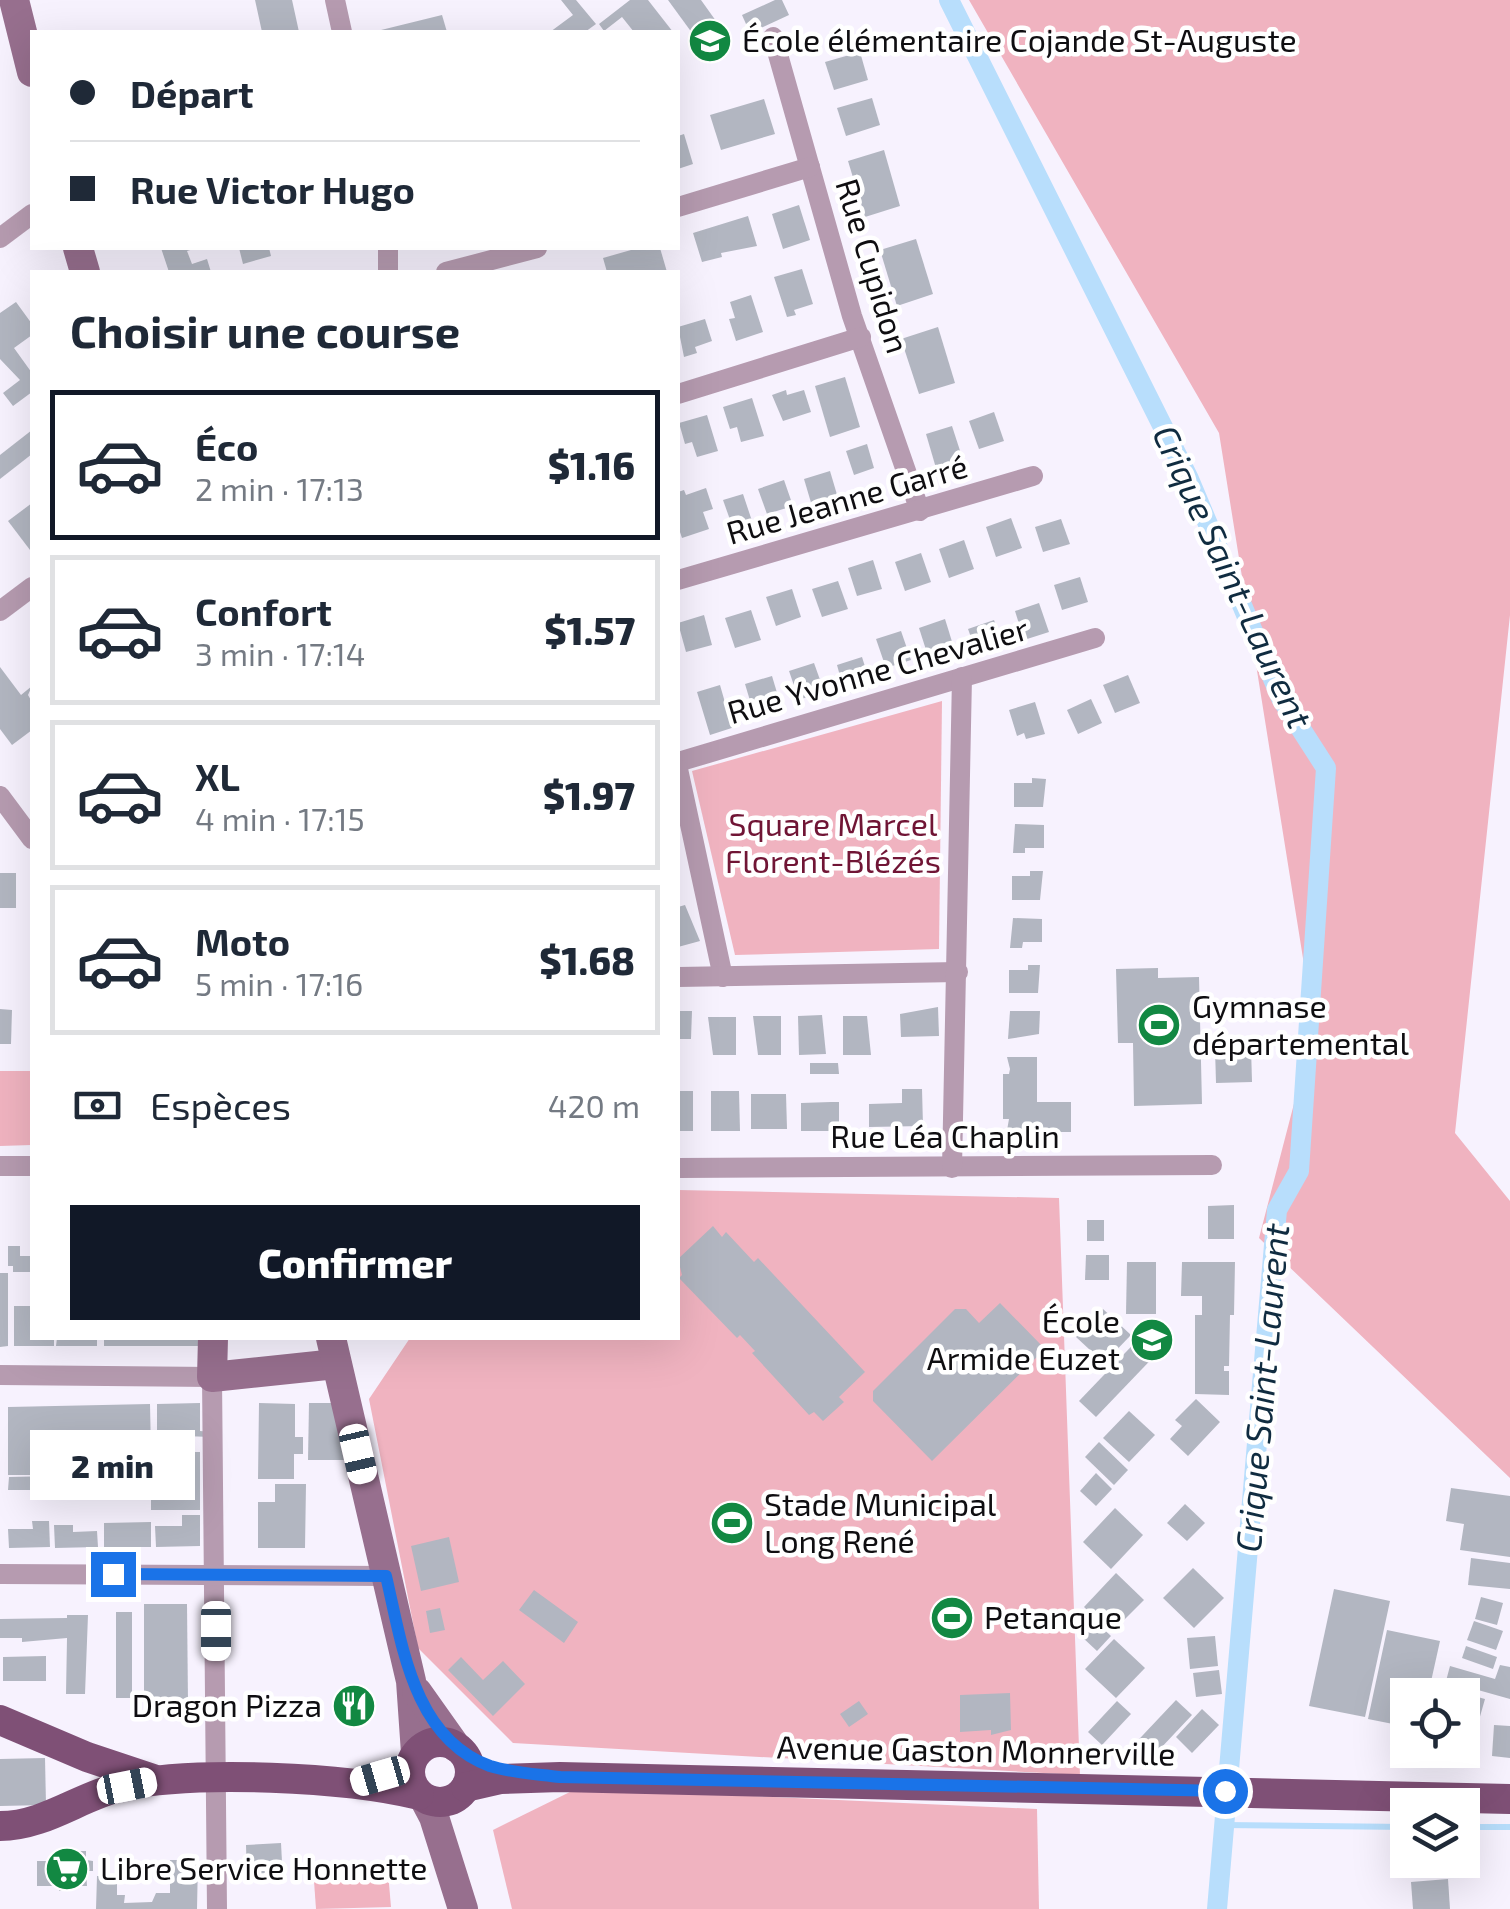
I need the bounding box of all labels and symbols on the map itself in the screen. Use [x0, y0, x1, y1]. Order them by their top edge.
school or university icon: École élémentaire Cojande St-Auguste [687, 18, 733, 64]
place label: École élémentaire Cojande St-Auguste [742, 20, 1297, 59]
street label: Rue Cupidon [829, 174, 918, 357]
water label: Crique Saint-Laurent [1145, 418, 1323, 735]
street label: Rue Jeanne Garré [722, 446, 971, 551]
street label: Rue Yvonne Chevalier [723, 608, 1032, 730]
park label: Square Marcel Florent-Blézés [725, 804, 941, 879]
place label: Gymnase départemental [1192, 986, 1409, 1061]
sports icon: Gymnase départemental [1136, 1002, 1182, 1048]
street label: Rue Léa Chaplin [830, 1116, 1060, 1154]
water label: Crique Saint-Laurent [1226, 1221, 1296, 1554]
place label: École Armide Euzet [927, 1301, 1120, 1376]
school or university icon: École Armide Euzet [1129, 1317, 1175, 1363]
car [337, 1421, 379, 1487]
callout: 2 min [31, 1429, 196, 1499]
place label: Stade Municipal Long René [764, 1484, 997, 1559]
sports icon: Stade Municipal Long René [709, 1500, 755, 1546]
route end [91, 1552, 136, 1597]
sports icon: Petanque [929, 1595, 975, 1641]
place label: Petanque [984, 1597, 1122, 1635]
car [201, 1601, 231, 1661]
restaurant icon: Dragon Pizza [331, 1683, 377, 1729]
place label: Dragon Pizza [132, 1685, 322, 1723]
street label: Avenue Gaston Monnerville [776, 1727, 1176, 1771]
car [347, 1753, 413, 1799]
car [95, 1766, 159, 1806]
route start [1203, 1769, 1248, 1814]
supermarket icon: Libre Service Honnette [44, 1846, 90, 1892]
place label: Libre Service Honnette [100, 1848, 427, 1886]

